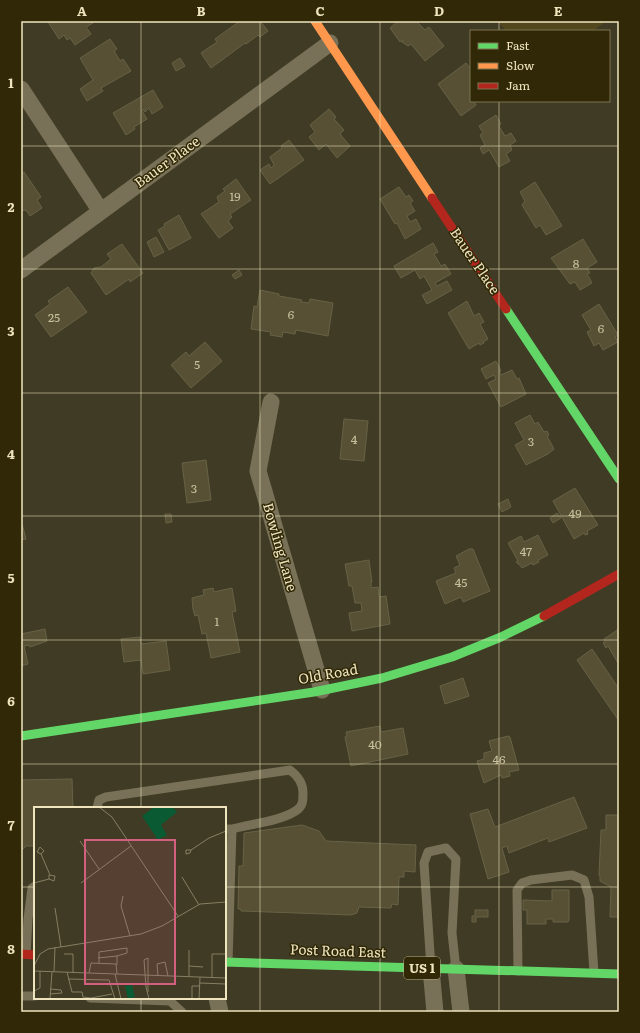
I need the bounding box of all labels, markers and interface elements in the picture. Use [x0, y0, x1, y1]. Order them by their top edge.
text: A [77, 1, 87, 20]
text: B [197, 1, 206, 20]
text: C [315, 1, 325, 20]
text: D [434, 1, 444, 20]
text: E [554, 1, 563, 20]
legend [470, 30, 610, 102]
text: Fast [506, 36, 530, 54]
text: Slow [506, 56, 535, 74]
text: 1 [8, 73, 14, 92]
text: Jam [506, 76, 531, 94]
street label: Bauer Place [130, 131, 203, 192]
house number: 19 [229, 187, 241, 205]
text: 2 [8, 197, 15, 216]
street label: Bauer Place [446, 223, 506, 298]
house number: 8 [573, 254, 580, 272]
house number: 6 [288, 305, 295, 323]
house number: 25 [48, 308, 60, 326]
house number: 6 [598, 319, 605, 337]
text: 3 [7, 321, 15, 340]
house number: 5 [194, 355, 200, 373]
house number: 4 [351, 430, 358, 448]
house number: 3 [528, 432, 534, 450]
text: 4 [7, 444, 15, 463]
house number: 3 [191, 479, 197, 497]
street label: Bowling Lane [259, 500, 303, 593]
house number: 49 [569, 504, 581, 522]
house number: 47 [520, 542, 532, 560]
text: 5 [7, 568, 15, 587]
house number: 45 [455, 573, 467, 591]
house number: 1 [215, 612, 220, 630]
street label: Old Road [296, 658, 360, 688]
text: 6 [7, 691, 15, 710]
house number: 40 [368, 735, 382, 753]
house number: 46 [492, 750, 506, 768]
inset map [34, 807, 226, 999]
text: 7 [7, 815, 15, 834]
street label: Post Road East [290, 938, 387, 962]
text: 8 [7, 939, 15, 958]
road number: US 1 [404, 957, 440, 979]

